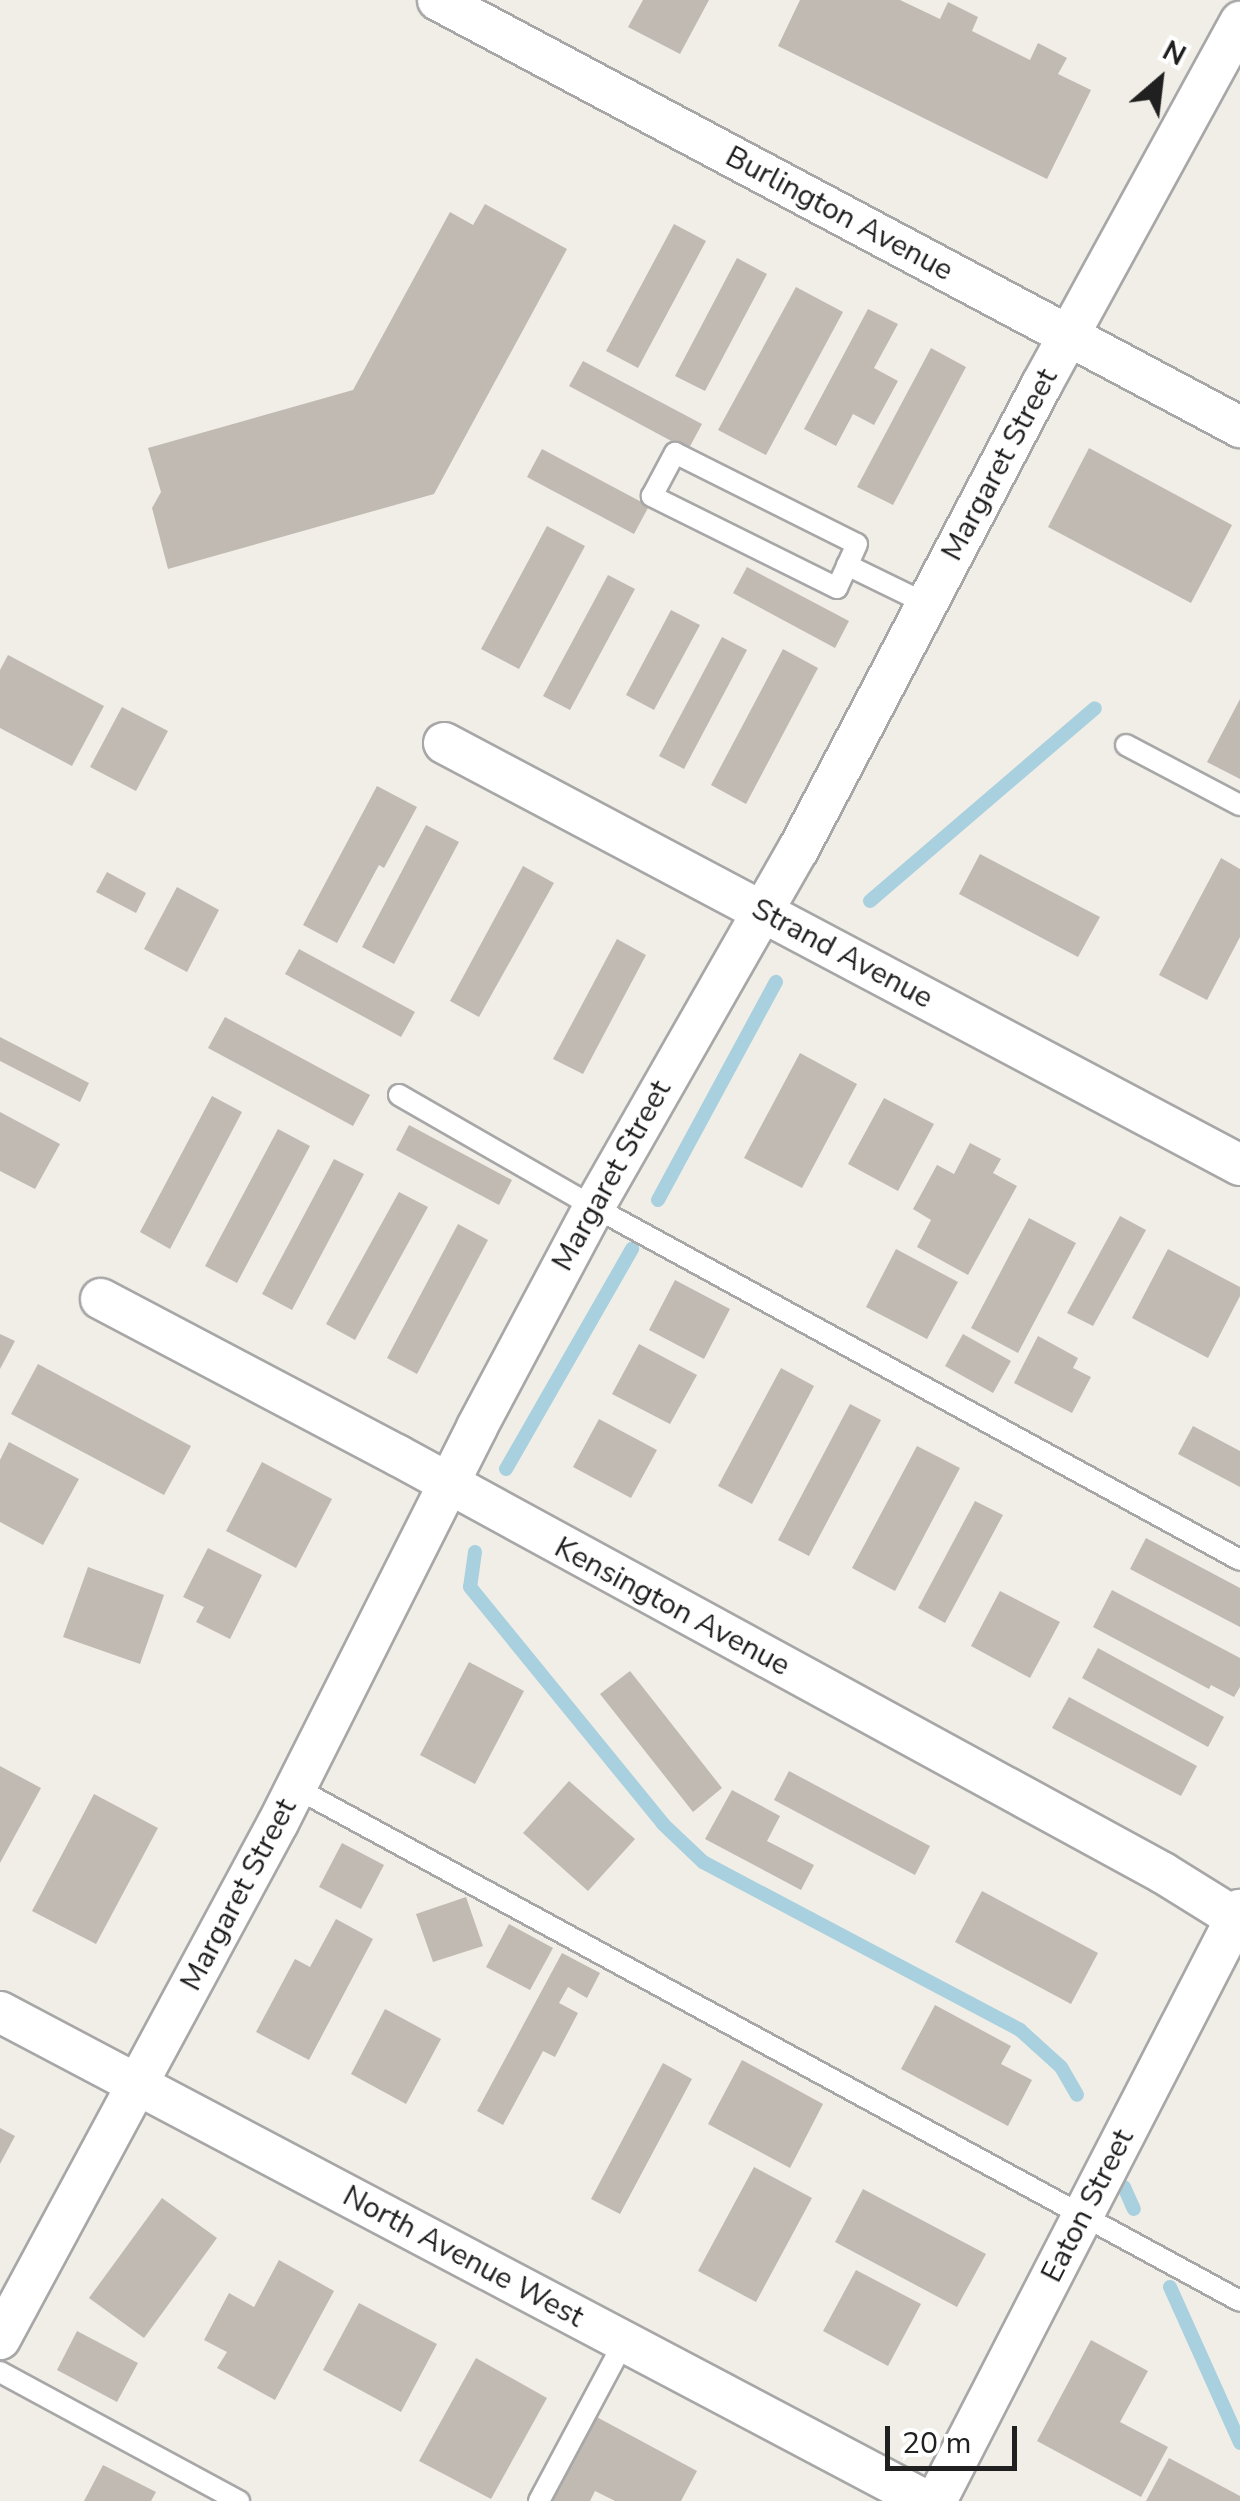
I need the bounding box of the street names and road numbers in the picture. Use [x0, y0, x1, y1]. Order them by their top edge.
street label: Burlington Avenue [719, 139, 959, 289]
street label: Margaret Street [934, 363, 1066, 567]
street label: Strand Avenue [745, 891, 939, 1017]
street label: Margaret Street [545, 1075, 679, 1277]
street label: Kensington Avenue [548, 1530, 796, 1684]
street label: Margaret Street [173, 1793, 305, 1997]
street label: Eaton Street [1034, 2124, 1142, 2288]
street label: North Avenue West [336, 2178, 590, 2336]

